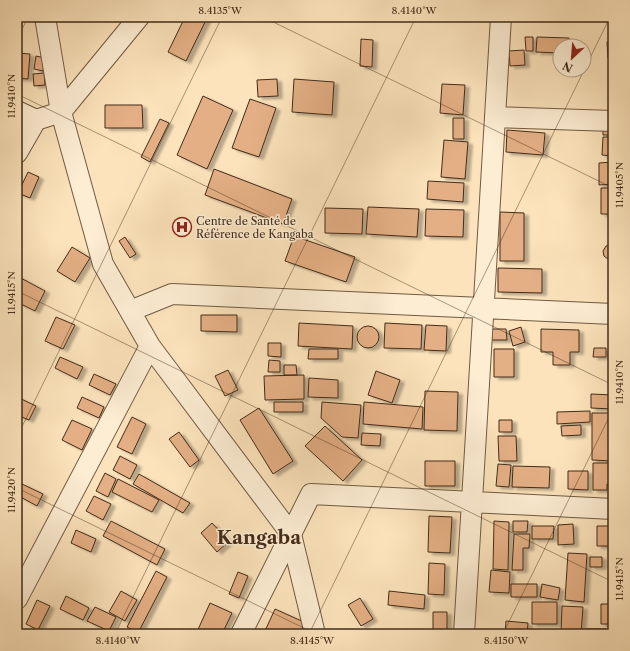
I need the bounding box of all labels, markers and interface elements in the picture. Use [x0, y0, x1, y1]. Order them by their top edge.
text: 8.4135°W [198, 4, 243, 17]
text: 8.4140°W [392, 4, 438, 17]
north arrow [552, 38, 592, 78]
text: N [560, 58, 575, 75]
text: 11.9410°N [5, 74, 18, 118]
text: 11.9405°N [613, 162, 626, 208]
place label: Centre de Santé de Référence de Kangaba [196, 214, 314, 241]
hospital icon: Centre de Santé de Référence de Kangaba [171, 216, 193, 238]
text: 11.9415°N [5, 271, 18, 315]
text: 11.9410°N [613, 360, 626, 404]
text: 11.9420°N [5, 467, 18, 513]
district label: Kangaba [217, 526, 302, 549]
text: 11.9415°N [613, 557, 626, 601]
text: 8.4140°W [96, 634, 142, 647]
text: 8.4145°W [290, 634, 335, 647]
text: 8.4150°W [484, 634, 529, 647]

